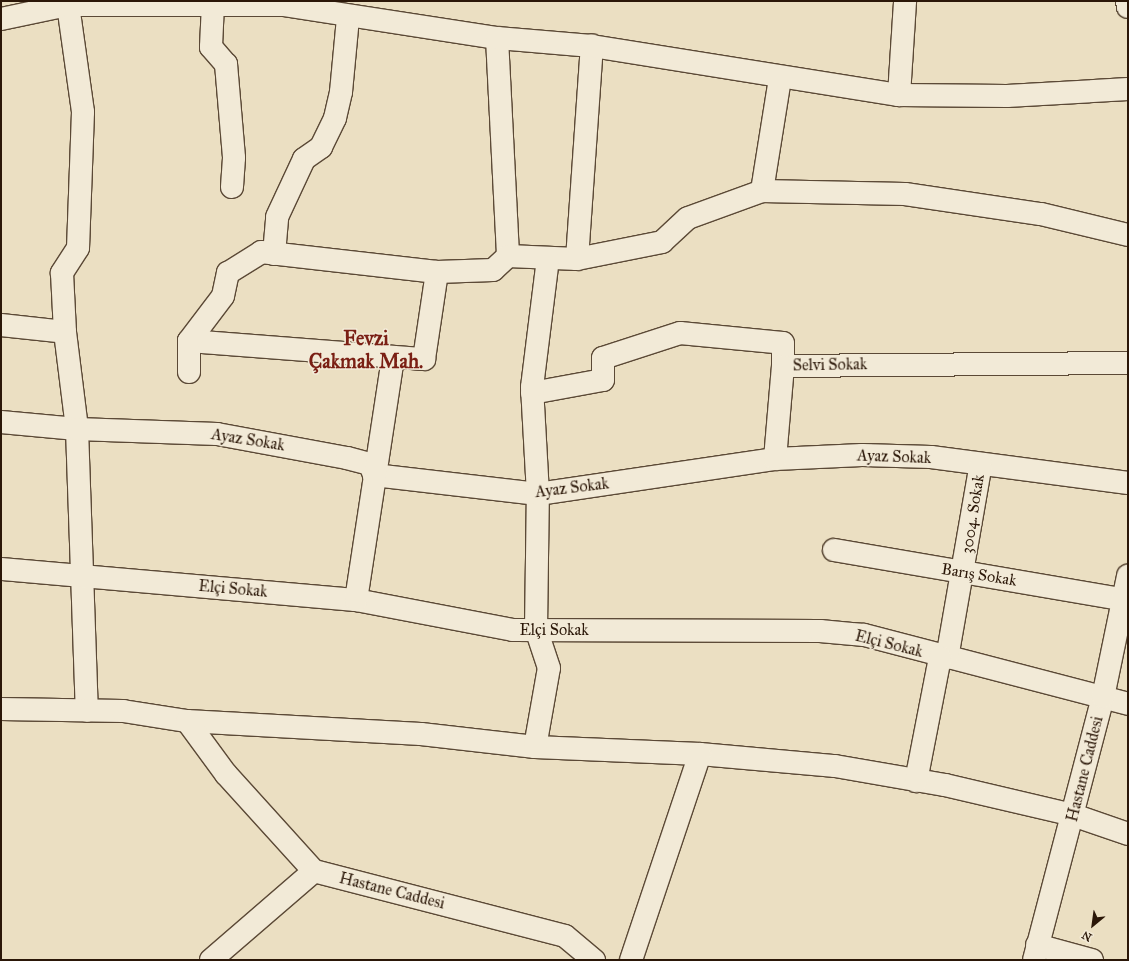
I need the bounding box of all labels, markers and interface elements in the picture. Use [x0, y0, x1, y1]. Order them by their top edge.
district label: Fevzi Çakmak Mah. [309, 326, 423, 373]
street label: Selvi Sokak [793, 355, 867, 375]
street label: Ayaz Sokak [210, 425, 286, 455]
street label: Ayaz Sokak [857, 446, 931, 468]
street label: 3004. Sokak [957, 473, 989, 555]
street label: Ayaz Sokak [534, 474, 610, 502]
street label: Barış Sokak [940, 560, 1018, 590]
street label: Elçi Sokak [198, 576, 268, 602]
street label: Elçi Sokak [519, 620, 589, 640]
street label: Elçi Sokak [853, 626, 925, 662]
street label: Hastane Caddesi [1063, 714, 1107, 824]
street label: Hastane Caddesi [337, 869, 447, 913]
north arrow [1073, 905, 1113, 945]
text: N [1080, 928, 1094, 944]

